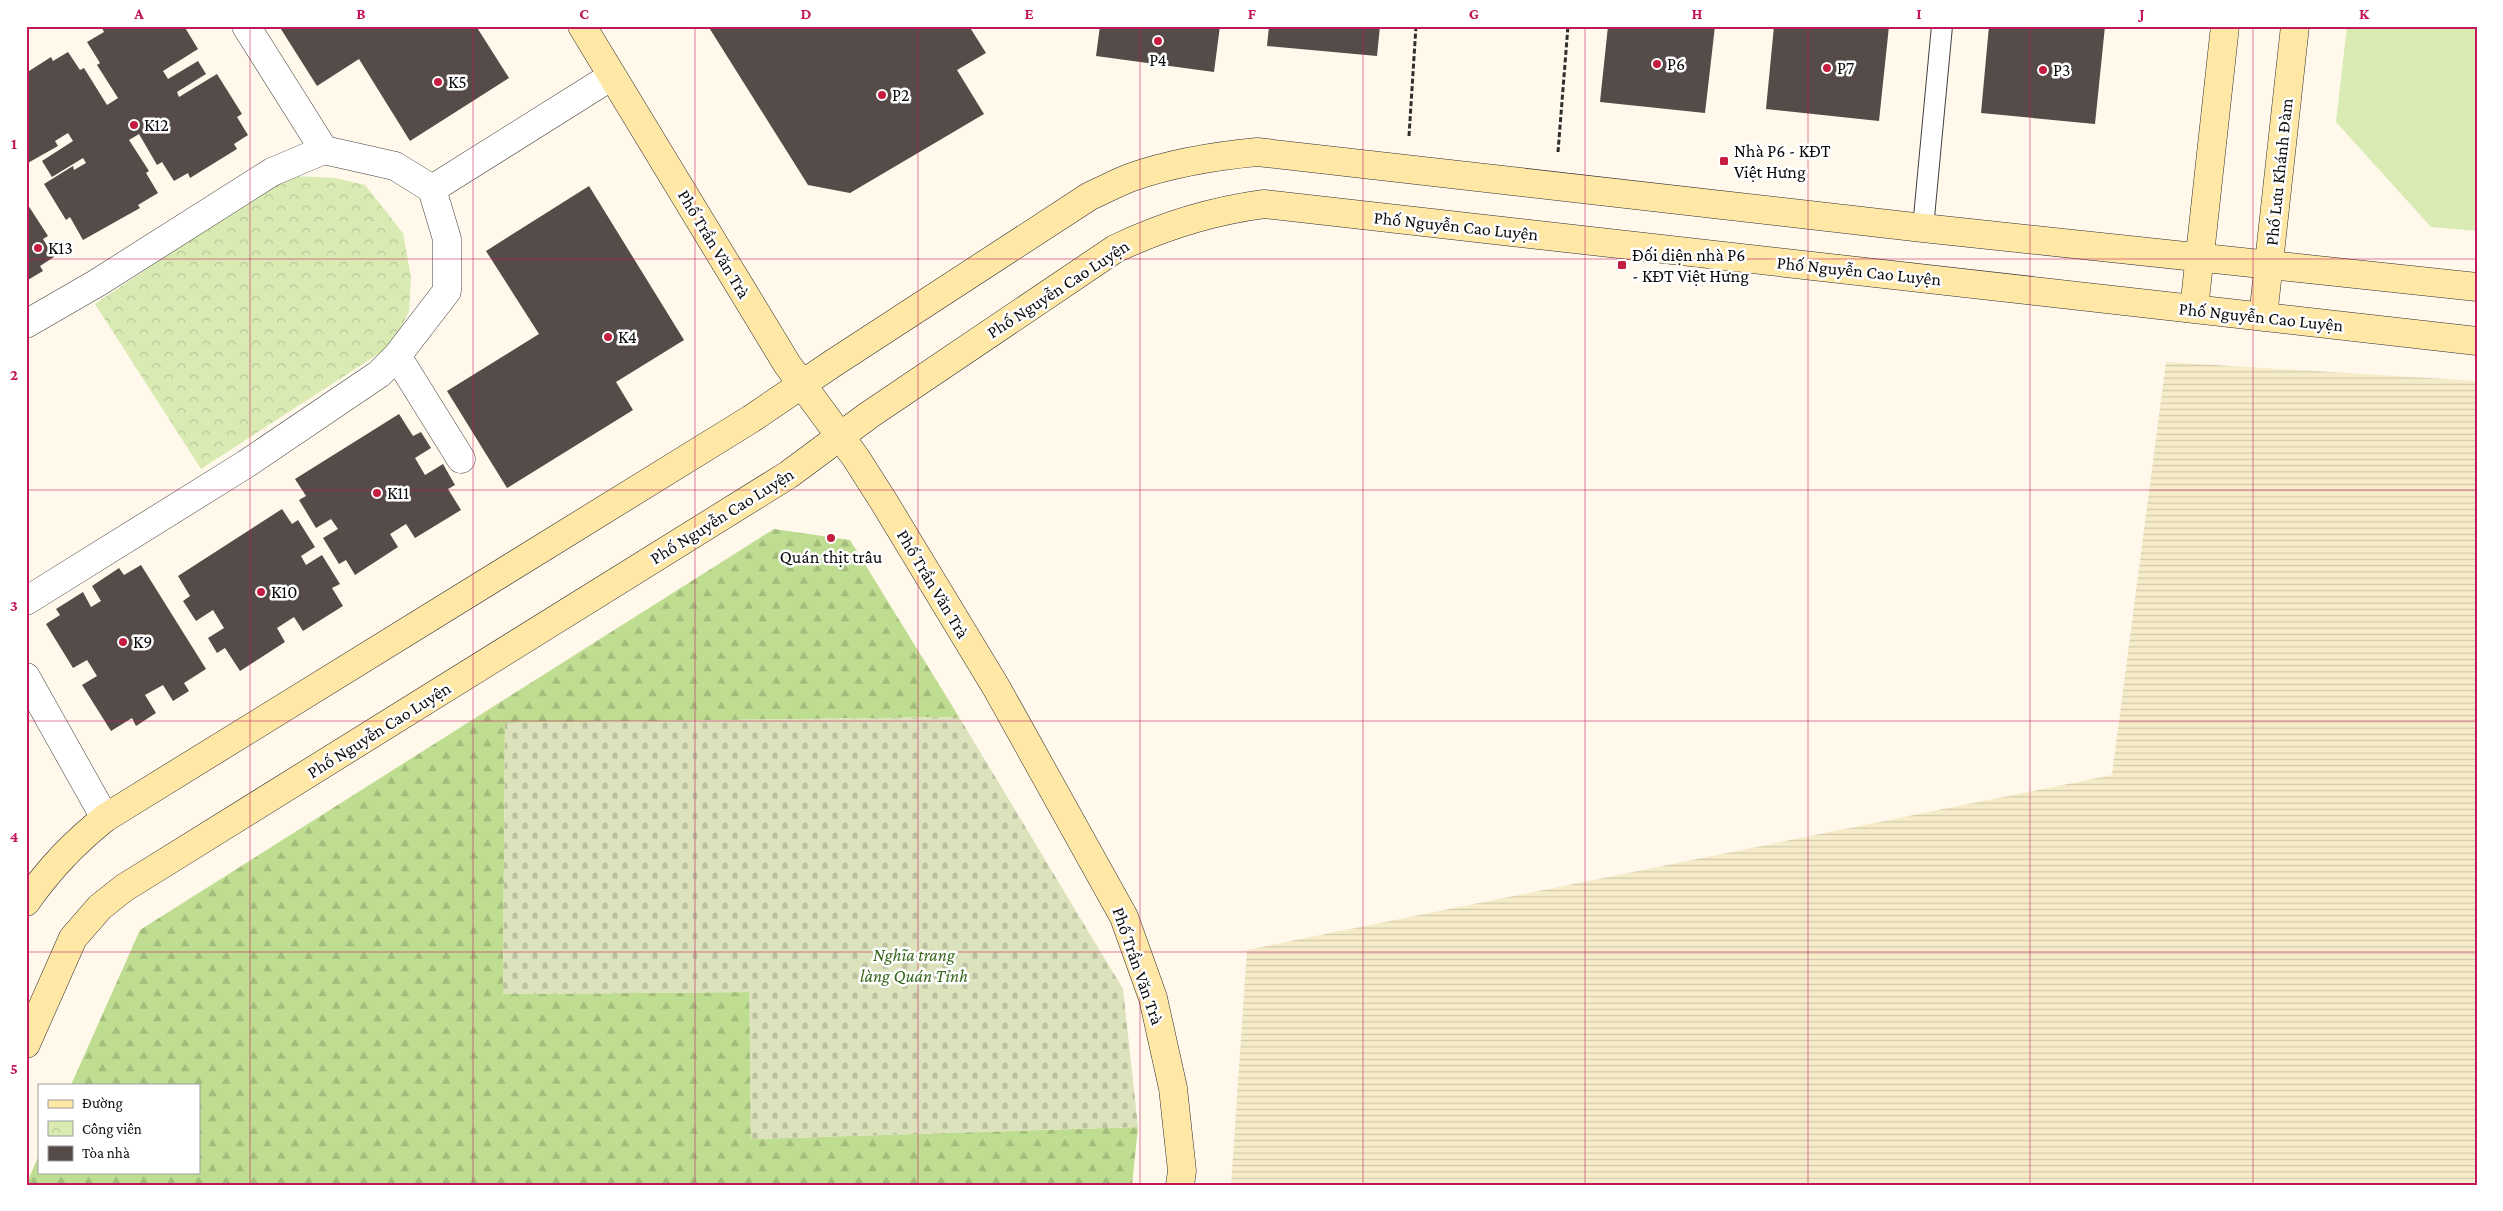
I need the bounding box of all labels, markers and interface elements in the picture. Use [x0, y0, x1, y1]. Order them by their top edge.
text: A [133, 5, 144, 22]
text: B [356, 5, 366, 22]
text: C [579, 5, 589, 22]
text: D [800, 5, 812, 22]
text: E [1024, 5, 1034, 22]
text: F [1248, 5, 1257, 22]
text: G [1469, 5, 1479, 22]
text: H [1692, 5, 1703, 22]
text: I [1916, 5, 1922, 22]
text: J [2137, 5, 2145, 22]
text: K [2359, 5, 2370, 22]
marker: P4 [1152, 35, 1164, 47]
place label: P4 [1149, 50, 1167, 70]
place label: P6 [1667, 54, 1685, 74]
marker: P6 [1651, 58, 1663, 70]
place label: P7 [1837, 58, 1854, 78]
place label: P3 [2053, 60, 2071, 80]
marker: P7 [1821, 62, 1833, 74]
marker: P3 [2037, 64, 2049, 76]
place label: K5 [448, 72, 467, 92]
marker: K5 [432, 76, 444, 88]
place label: P2 [892, 85, 910, 105]
marker: P2 [876, 89, 888, 101]
street label: Phố Lưu Khánh Đàm [2261, 97, 2297, 247]
place label: K12 [144, 115, 169, 135]
marker: K12 [128, 119, 140, 131]
text: 1 [11, 135, 17, 152]
place label: Nhà P6 - KĐT Việt Hưng [1734, 141, 1831, 182]
marker: Nhà P6 - KĐT Việt Hưng [1718, 155, 1730, 167]
street label: Phố Trần Văn Trà [674, 186, 754, 302]
street label: Phố Nguyễn Cao Luyện [1373, 207, 1540, 245]
street label: Phố Nguyễn Cao Luyện [983, 235, 1133, 342]
place label: K13 [48, 238, 73, 258]
marker: K13 [32, 242, 44, 254]
place label: Đối diện nhà P6 - KĐT Việt Hưng [1632, 245, 1749, 286]
street label: Phố Nguyễn Cao Luyện [1776, 252, 1943, 290]
marker: Đối diện nhà P6 - KĐT Việt Hưng [1616, 259, 1628, 271]
street label: Phố Nguyễn Cao Luyện [2178, 298, 2345, 336]
place label: K4 [618, 327, 637, 347]
marker: K4 [602, 331, 614, 343]
text: 2 [10, 366, 18, 383]
street label: Phố Nguyễn Cao Luyện [647, 464, 798, 568]
place label: K11 [387, 483, 409, 503]
marker: K11 [371, 487, 383, 499]
street label: Phố Trần Văn Trà [893, 526, 973, 642]
marker: Quán thịt trâu [825, 532, 837, 544]
place label: Quán thịt trâu [780, 547, 883, 567]
place label: K10 [271, 582, 298, 602]
marker: K10 [255, 586, 267, 598]
text: 3 [10, 597, 18, 614]
place label: K9 [133, 632, 152, 652]
marker: K9 [117, 636, 129, 648]
street label: Phố Nguyễn Cao Luyện [304, 678, 455, 782]
text: 4 [10, 828, 19, 845]
street label: Phố Trần Văn Trà [1108, 904, 1168, 1028]
park label: Nghĩa trang làng Quán Tỉnh [860, 945, 968, 986]
text: 5 [10, 1060, 18, 1077]
legend [38, 1084, 200, 1174]
text: Đường [82, 1095, 123, 1112]
text: Công viên [82, 1121, 142, 1138]
text: Tòa nhà [82, 1145, 130, 1161]

